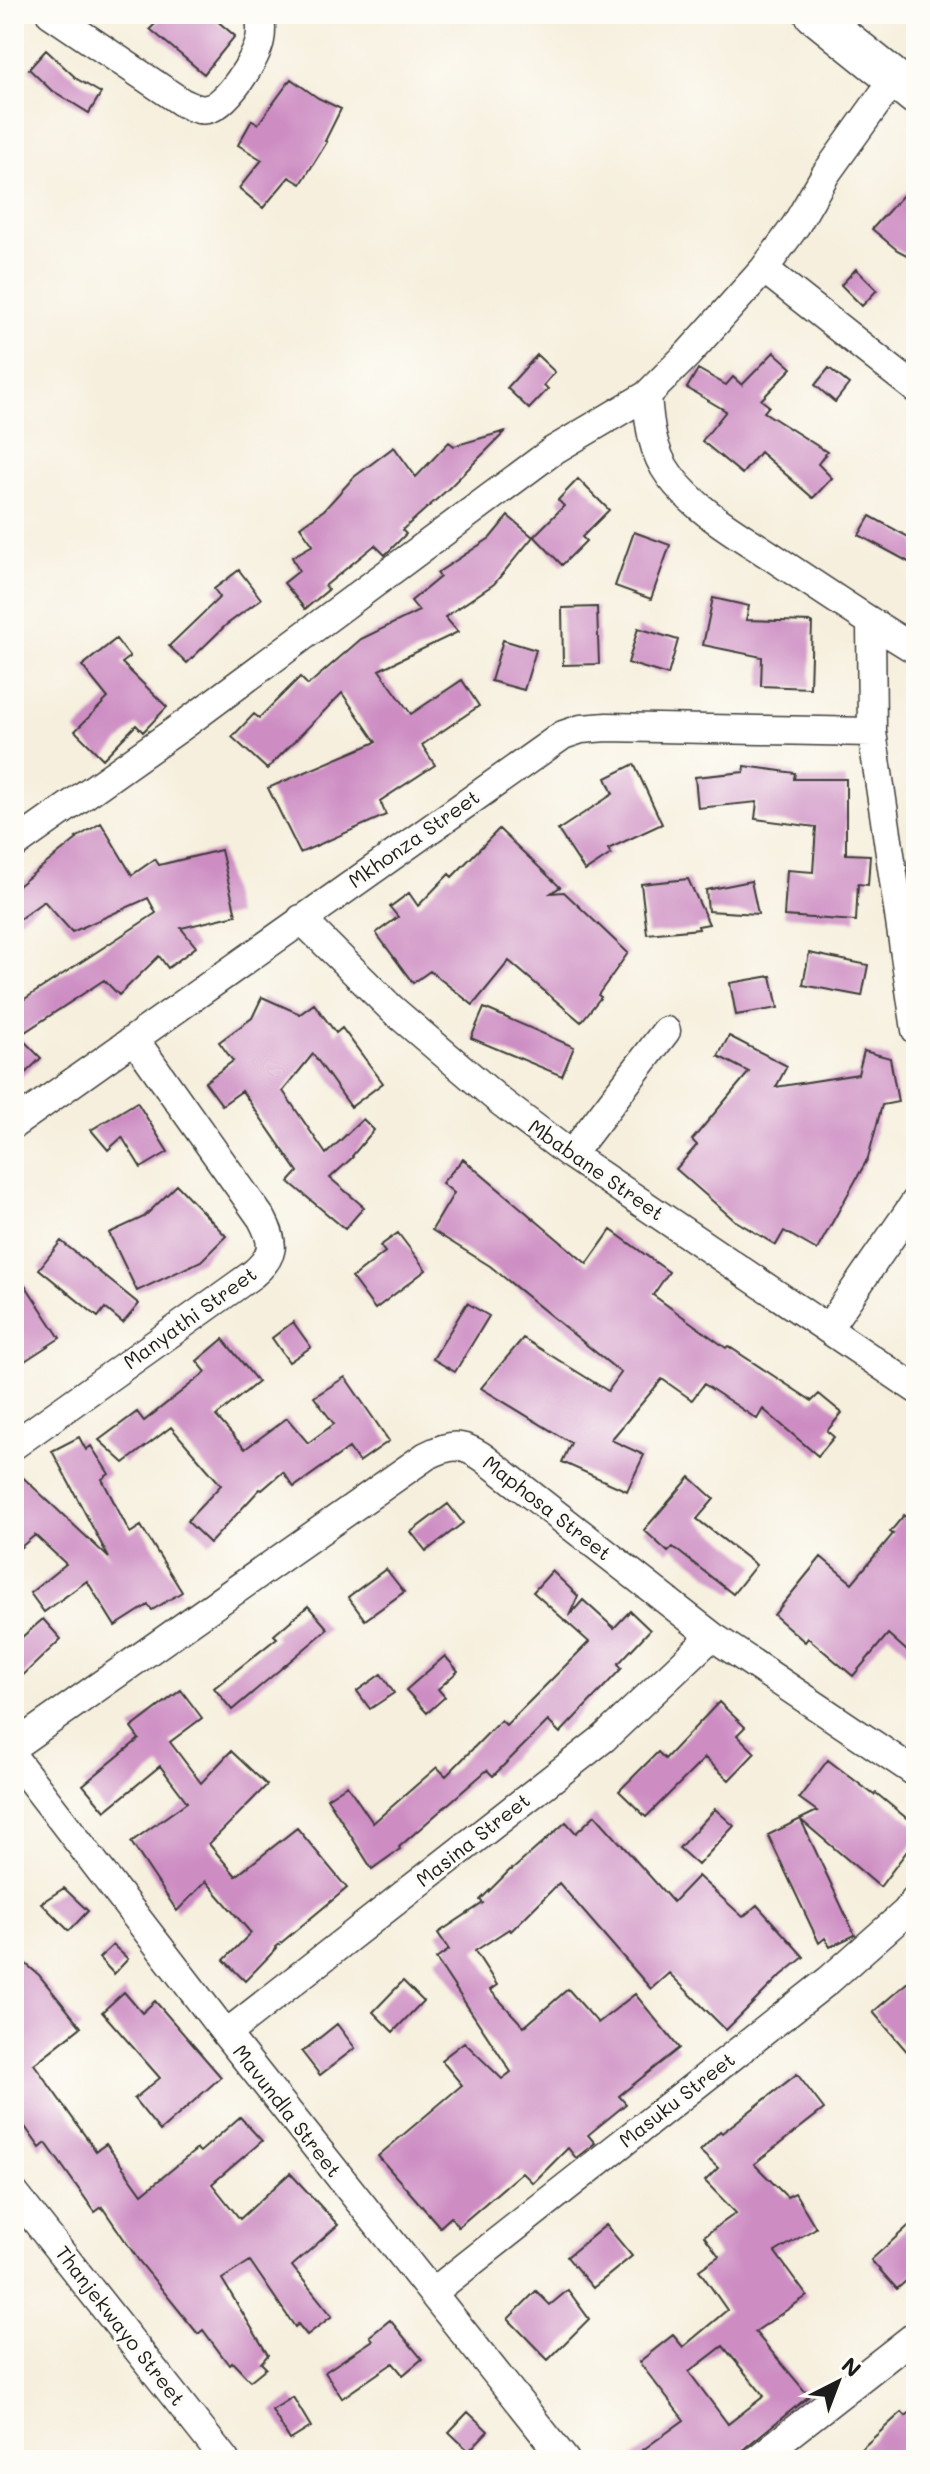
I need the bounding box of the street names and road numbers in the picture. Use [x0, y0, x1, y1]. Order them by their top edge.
street label: Mkhonza Street [343, 783, 484, 893]
street label: Mbabane Street [524, 1113, 670, 1226]
street label: Manyathi Street [118, 1260, 261, 1374]
street label: Maphosa Street [478, 1449, 617, 1566]
street label: Masina Street [410, 1787, 535, 1892]
street label: Mavundla Street [228, 2039, 348, 2182]
street label: Masuku Street [613, 2046, 740, 2153]
street label: Thanjekwayo Street [50, 2240, 191, 2411]

